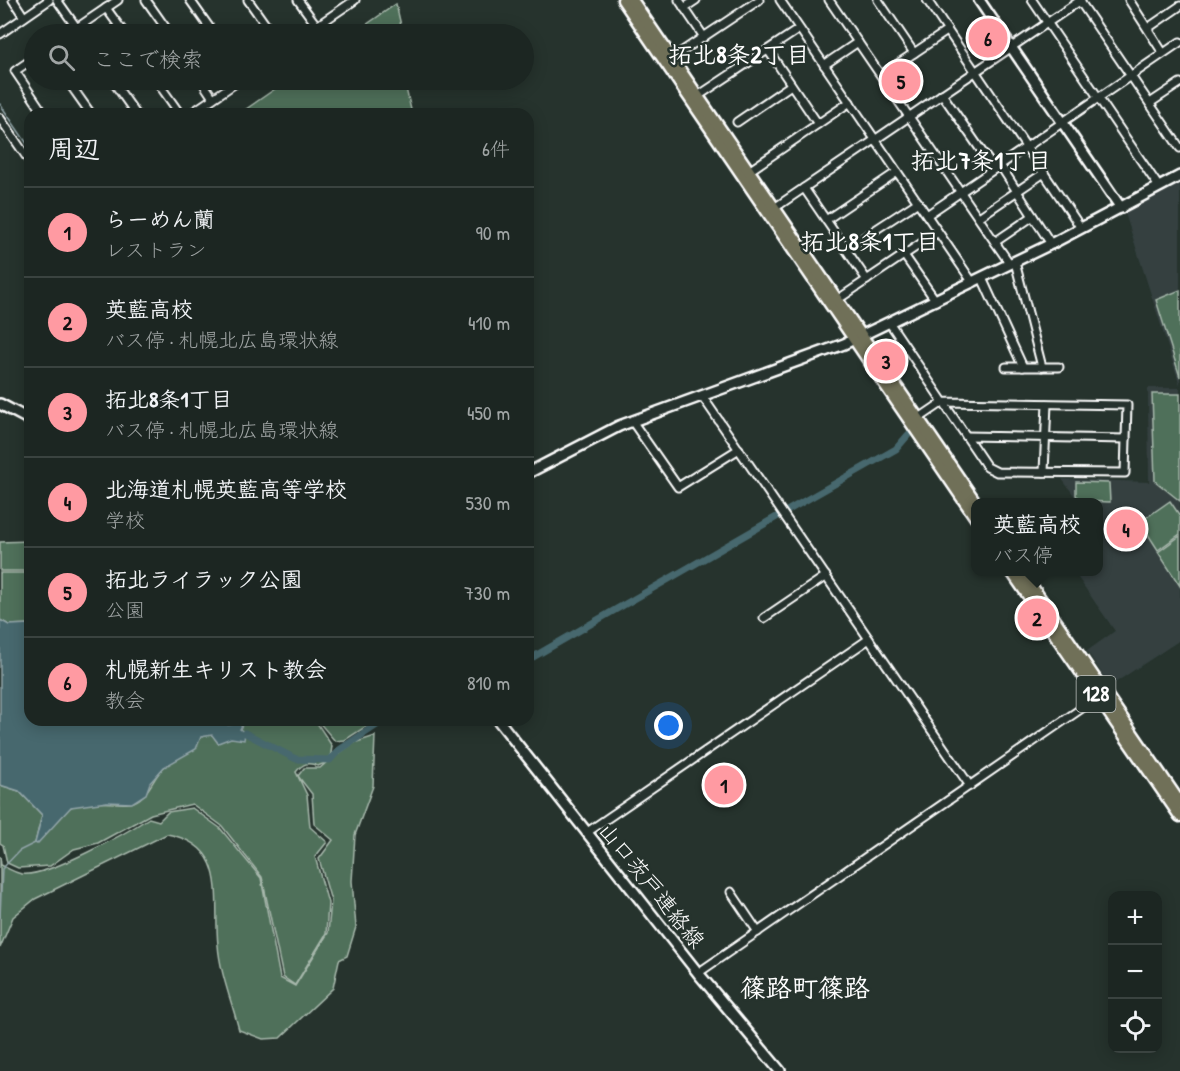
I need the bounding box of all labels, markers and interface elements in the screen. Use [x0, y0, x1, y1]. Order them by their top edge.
pin: 6 [968, 15, 1008, 60]
search box [24, 24, 534, 90]
district label: 拓北8条2丁目 [668, 38, 810, 70]
icon: search [45, 41, 78, 74]
text: ここで検索 [93, 44, 203, 74]
pin: 5 [882, 58, 920, 104]
text: 周辺 [48, 131, 100, 166]
text: 6件 [482, 135, 510, 162]
district label: 拓北7条1丁目 [911, 144, 1051, 176]
text: らーめん蘭 [105, 204, 215, 234]
text: 1 [64, 219, 71, 246]
text: 90 m [476, 219, 510, 246]
district label: 拓北8条1丁目 [800, 225, 940, 257]
text: レストラン [105, 236, 207, 263]
text: 英藍高校 [105, 294, 193, 324]
text: 2 [63, 309, 72, 336]
text: 410 m [468, 309, 510, 336]
text: バス停 · 札幌北広島環状線 [105, 326, 338, 353]
pin: 3 [866, 338, 906, 384]
text: 拓北8条1丁目 [105, 384, 233, 414]
text: 3 [63, 399, 72, 426]
text: 450 m [467, 399, 510, 426]
text: バス停 · 札幌北広島環状線 [105, 416, 338, 443]
text: 北海道札幌英藍高等学校 [105, 474, 347, 504]
text: 4 [64, 489, 71, 516]
text: 530 m [465, 489, 510, 516]
popup [971, 498, 1103, 576]
text: 学校 [105, 506, 145, 533]
pin: 4 [1106, 506, 1146, 552]
text: 英藍高校 [993, 509, 1081, 539]
text: バス停 [993, 541, 1053, 568]
text: 拓北ライラック公園 [105, 564, 303, 594]
text: 5 [63, 579, 72, 606]
text: 730 m [464, 579, 510, 606]
text: 公園 [105, 596, 145, 623]
pin: 2 [1018, 596, 1056, 640]
text: 札幌新生キリスト教会 [105, 654, 327, 684]
text: 6 [64, 669, 71, 696]
text: 810 m [467, 669, 510, 696]
road number: 128 [1076, 676, 1116, 712]
text: 教会 [105, 686, 145, 713]
your location [654, 711, 683, 740]
pin: 1 [704, 762, 744, 808]
street label: 山口茨戸連絡線 [592, 816, 712, 954]
map controls [1108, 891, 1162, 1053]
button: + [1108, 891, 1162, 945]
button: − [1108, 945, 1162, 999]
district label: 篠路町篠路 [740, 970, 870, 1005]
button: locate [1108, 999, 1162, 1053]

